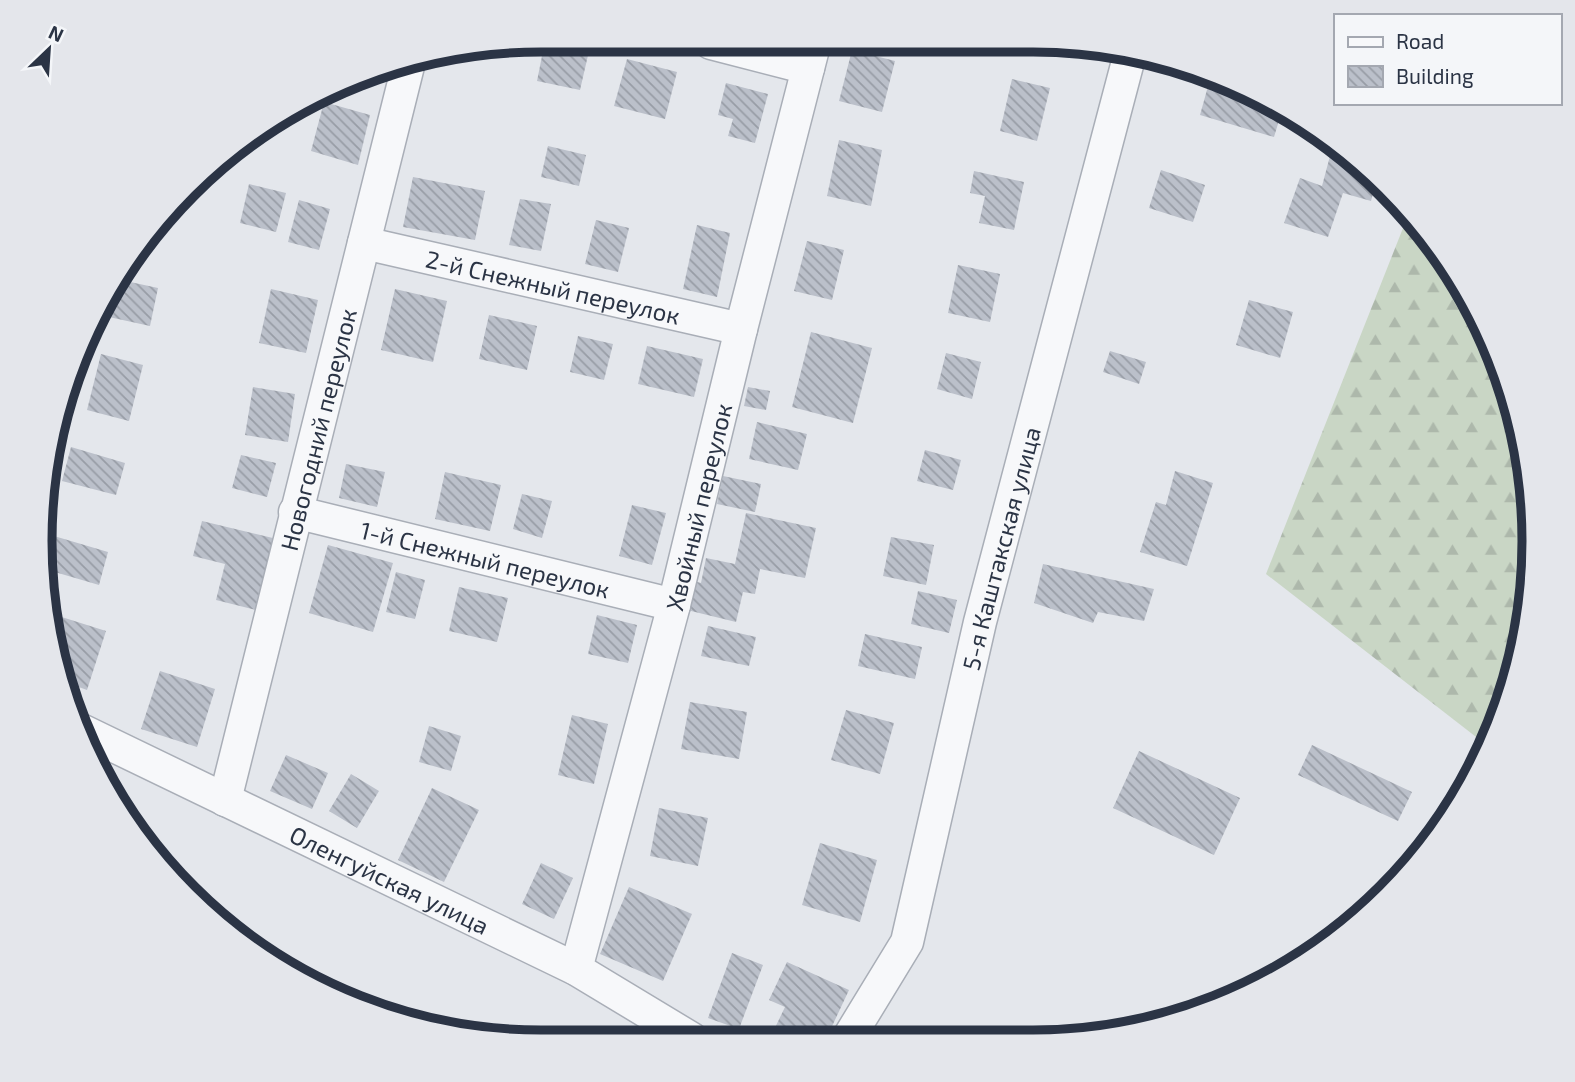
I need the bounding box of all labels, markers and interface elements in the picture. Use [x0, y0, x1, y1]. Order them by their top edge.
north arrow [14, 14, 84, 84]
legend [1334, 14, 1561, 105]
text: N [45, 20, 67, 46]
text: Road [1396, 28, 1444, 53]
text: Building [1396, 63, 1474, 88]
street label: 2-й Снежный переулок [423, 243, 683, 329]
street label: Новогодний переулок [273, 305, 362, 553]
street label: Хвойный переулок [659, 400, 737, 613]
street label: 5-я Каштакская улица [955, 423, 1045, 673]
street label: 1-й Снежный переулок [358, 514, 613, 603]
street label: Оленгуйская улица [286, 819, 494, 940]

